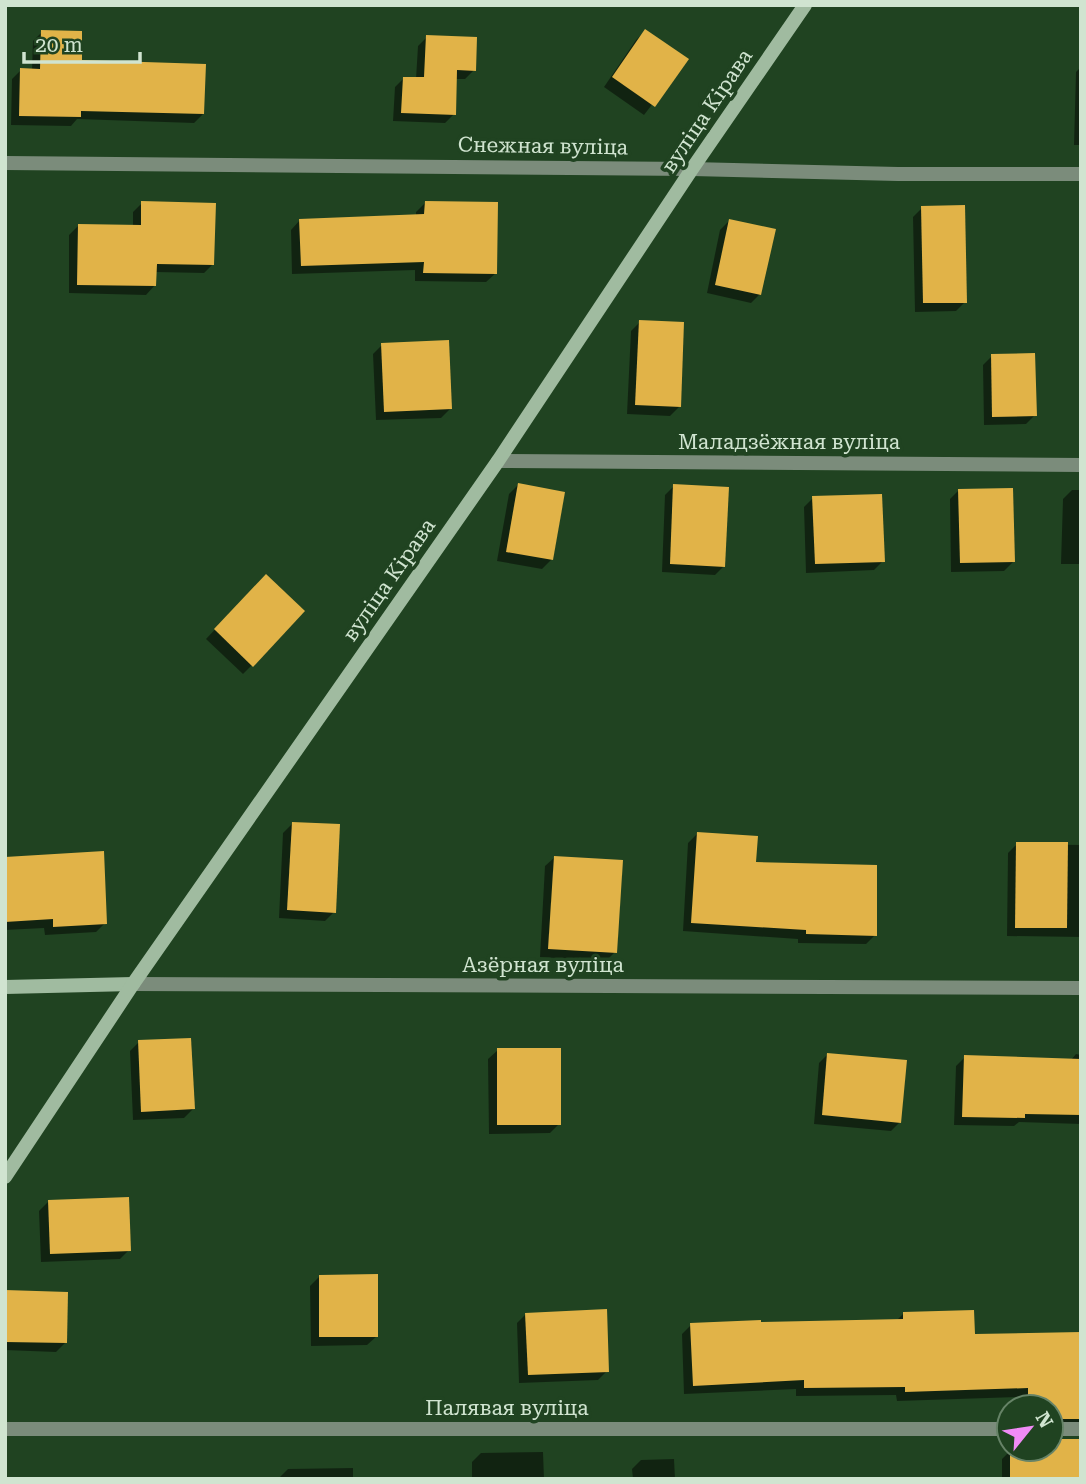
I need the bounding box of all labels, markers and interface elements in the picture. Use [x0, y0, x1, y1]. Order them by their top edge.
scale bar [24, 21, 140, 65]
text: 20 m [35, 33, 83, 57]
street label: вуліца Кірава [657, 44, 758, 177]
street label: Снежная вуліца [458, 133, 629, 159]
street label: Маладзёжная вуліца [678, 430, 901, 454]
street label: вуліца Кірава [338, 514, 440, 646]
street label: Азёрная вуліца [462, 953, 624, 977]
north arrow [995, 1393, 1065, 1463]
street label: Палявая вуліца [425, 1396, 589, 1420]
text: N [1031, 1408, 1058, 1432]

